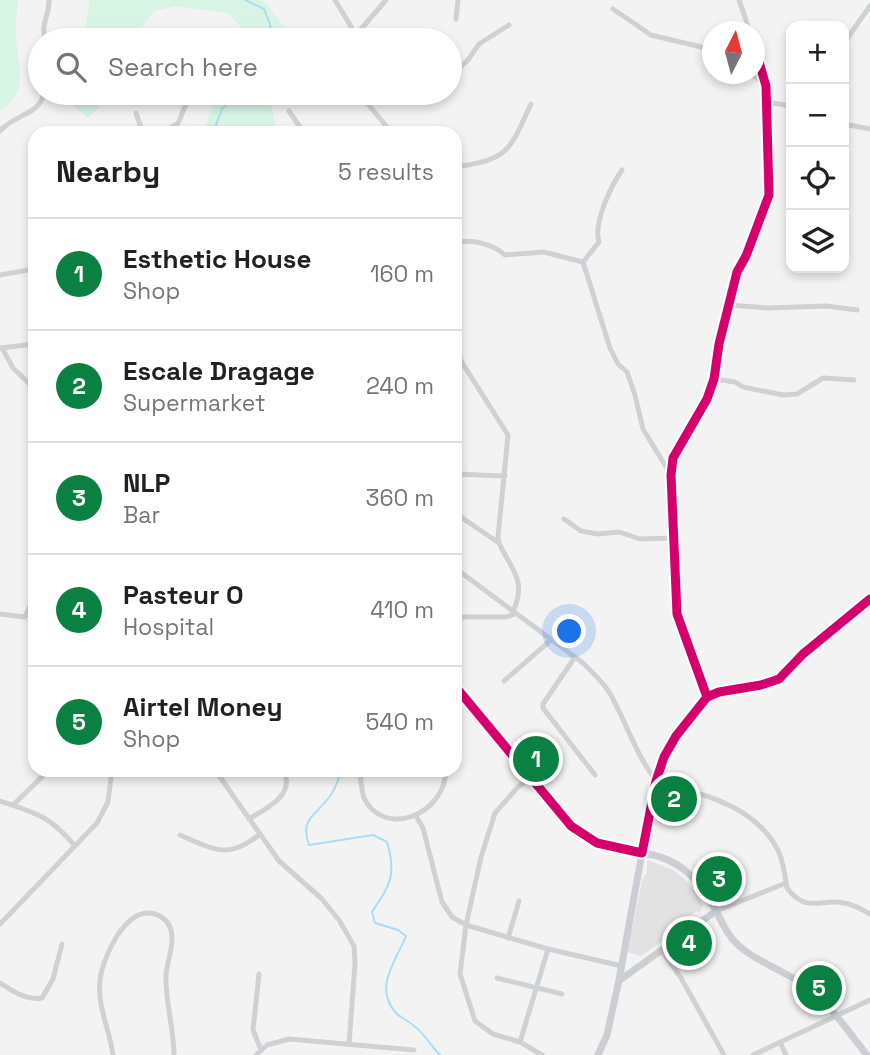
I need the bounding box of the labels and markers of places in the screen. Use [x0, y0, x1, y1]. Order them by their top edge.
pin: 1 [513, 733, 559, 785]
pin: 2 [651, 773, 697, 825]
pin: 3 [696, 853, 742, 905]
pin: 4 [666, 917, 712, 969]
pin: 5 [796, 962, 842, 1014]

